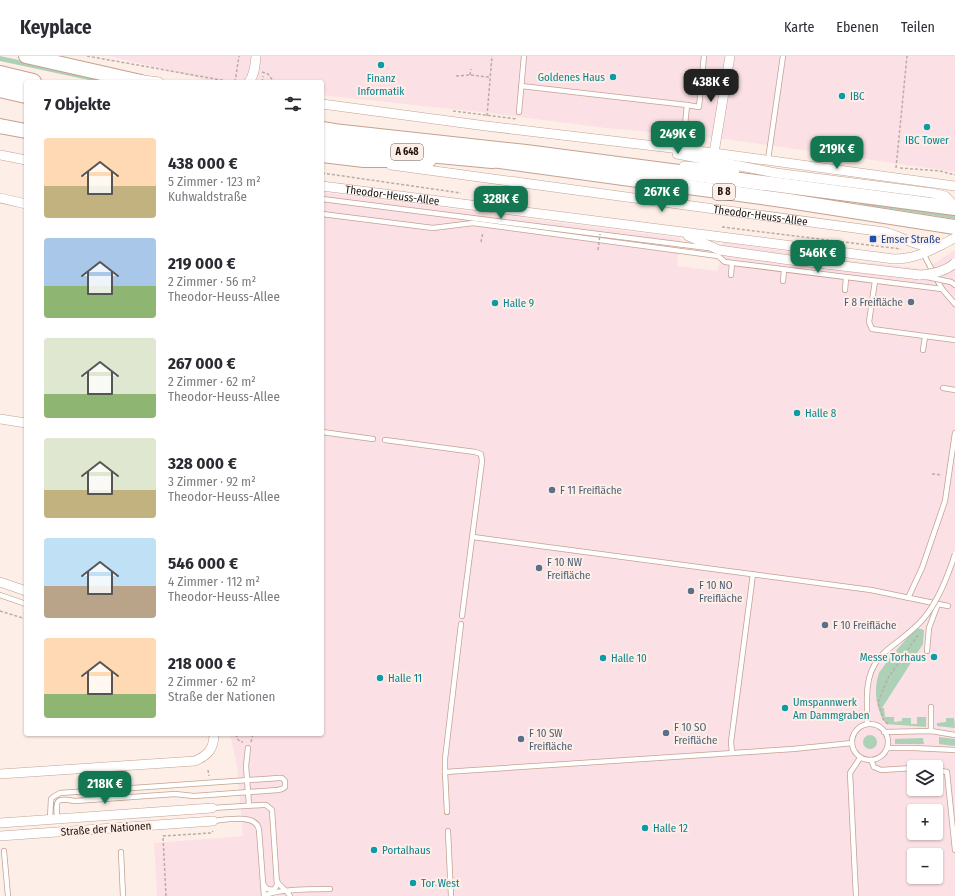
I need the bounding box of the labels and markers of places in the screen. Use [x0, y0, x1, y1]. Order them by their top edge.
marker: Finanz Informatik [376, 60, 386, 70]
pin: 438K € [678, 69, 744, 103]
place label: Goldenes Haus [538, 71, 605, 84]
place label: Finanz Informatik [358, 72, 405, 98]
marker: Goldenes Haus [608, 72, 618, 82]
place label: IBC [850, 90, 865, 103]
marker: IBC [837, 91, 847, 101]
pin: 249K € [645, 121, 711, 155]
marker: IBC Tower [922, 122, 932, 132]
place label: IBC Tower [905, 134, 949, 147]
pin: 219K € [804, 136, 870, 170]
pin: 267K € [629, 179, 695, 213]
pin: 328K € [468, 186, 534, 220]
place label: Emser Straße [881, 233, 940, 246]
marker: Emser Straße [868, 234, 878, 244]
pin: 546K € [785, 240, 851, 274]
place label: F 8 Freifläche [844, 296, 903, 309]
place label: Halle 9 [503, 297, 534, 310]
marker: F 8 Freifläche [906, 297, 916, 307]
marker: Halle 9 [490, 298, 500, 308]
place label: Halle 8 [805, 407, 837, 420]
marker: Halle 8 [792, 408, 802, 418]
place label: F 11 Freifläche [560, 484, 622, 497]
marker: F 11 Freifläche [547, 485, 557, 495]
place label: F 10 NW Freifläche [547, 556, 590, 582]
marker: F 10 NW Freifläche [534, 563, 544, 573]
place label: F 10 NO Freifläche [699, 579, 742, 605]
marker: F 10 NO Freifläche [686, 586, 696, 596]
place label: F 10 Freifläche [833, 619, 896, 632]
marker: F 10 Freifläche [820, 620, 830, 630]
place label: Messe Torhaus [860, 651, 926, 664]
place label: Halle 10 [611, 652, 647, 665]
marker: Messe Torhaus [929, 652, 939, 662]
marker: Halle 10 [598, 653, 608, 663]
place label: Halle 11 [388, 672, 422, 685]
marker: Halle 11 [375, 673, 385, 683]
place label: Umspannwerk Am Dammgraben [793, 696, 870, 722]
marker: Umspannwerk Am Dammgraben [780, 703, 790, 713]
place label: F 10 SO Freifläche [674, 721, 717, 747]
place label: F 10 SW Freifläche [529, 727, 572, 753]
marker: F 10 SO Freifläche [661, 728, 671, 738]
marker: F 10 SW Freifläche [516, 734, 526, 744]
pin: 218K € [72, 771, 138, 805]
place label: Halle 12 [653, 822, 688, 835]
marker: Halle 12 [640, 823, 650, 833]
place label: Portalhaus [382, 844, 431, 857]
marker: Portalhaus [369, 845, 379, 855]
place label: Tor West [421, 877, 460, 890]
marker: Tor West [408, 878, 418, 888]

